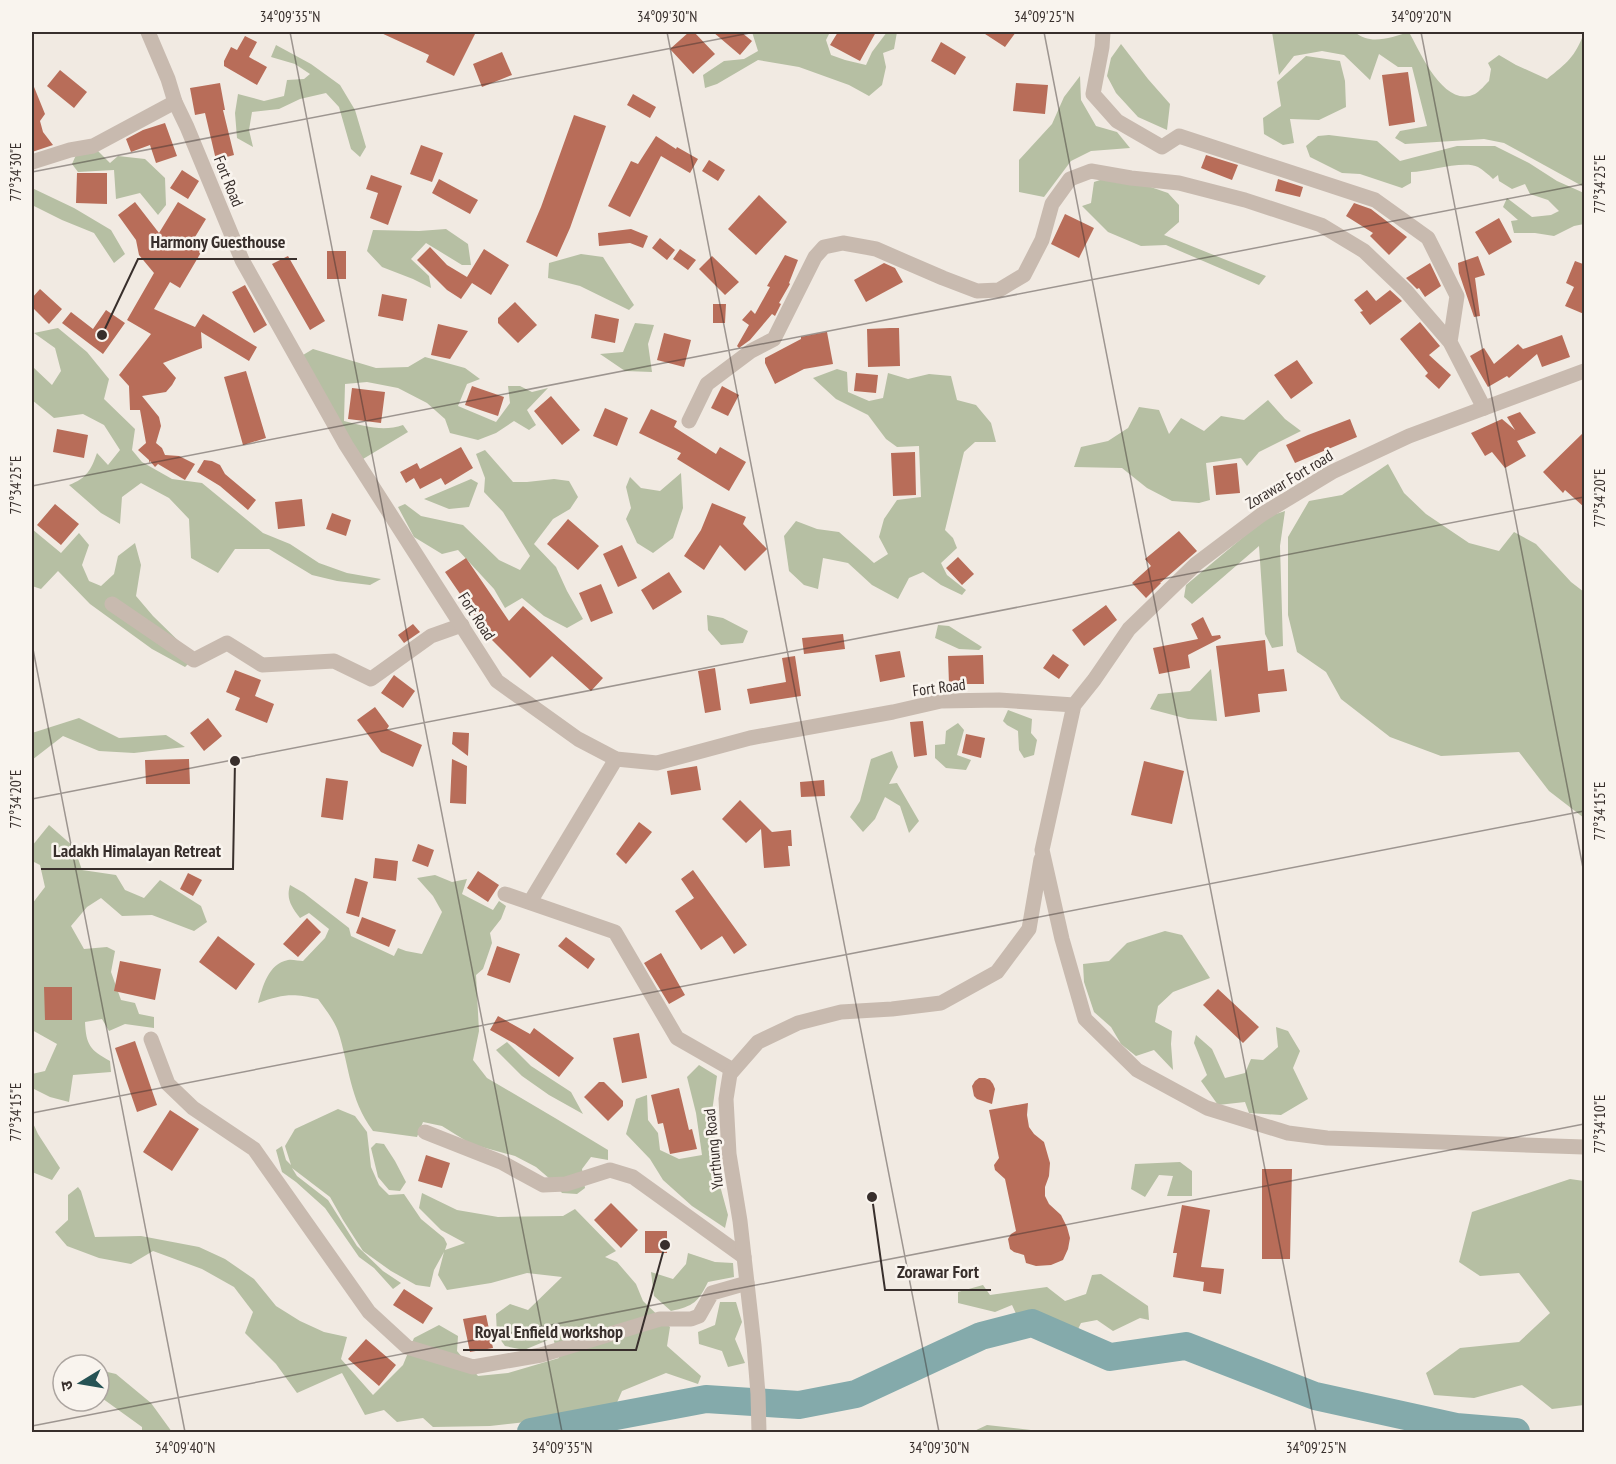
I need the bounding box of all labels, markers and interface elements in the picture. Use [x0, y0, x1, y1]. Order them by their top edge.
text: 34°09'35"N [260, 7, 320, 26]
text: 34°09'30"N [637, 7, 697, 26]
text: 34°09'25"N [1014, 7, 1074, 26]
text: 34°09'20"N [1391, 7, 1451, 26]
text: 77°34'30"E [6, 142, 25, 202]
street label: Fort Road [210, 153, 248, 210]
text: 77°34'25"E [1590, 154, 1609, 214]
callout: Harmony Guesthouse [138, 223, 297, 259]
text: Harmony Guesthouse [151, 230, 286, 253]
street label: Zorawar Fort road [1242, 445, 1336, 513]
text: 77°34'25"E [6, 455, 25, 515]
text: 77°34'20"E [1590, 468, 1609, 528]
street label: Fort Road [454, 588, 500, 644]
street label: Fort Road [911, 674, 967, 700]
text: 77°34'20"E [6, 769, 25, 829]
text: 77°34'15"E [1590, 781, 1609, 841]
callout: Ladakh Himalayan Retreat [41, 833, 233, 869]
text: Ladakh Himalayan Retreat [53, 839, 222, 862]
text: 77°34'15"E [6, 1082, 25, 1142]
text: 77°34'10"E [1590, 1094, 1609, 1154]
street label: Yurthung Road [699, 1108, 727, 1190]
callout: Zorawar Fort [885, 1254, 991, 1290]
text: Zorawar Fort [897, 1260, 980, 1283]
callout: Royal Enfield workshop [463, 1314, 636, 1350]
text: Royal Enfield workshop [475, 1320, 623, 1343]
north arrow [51, 1353, 111, 1413]
text: उ [55, 1379, 77, 1392]
text: 34°09'40"N [155, 1438, 215, 1457]
text: 34°09'35"N [532, 1438, 592, 1457]
text: 34°09'30"N [909, 1438, 969, 1457]
text: 34°09'25"N [1286, 1438, 1346, 1457]

